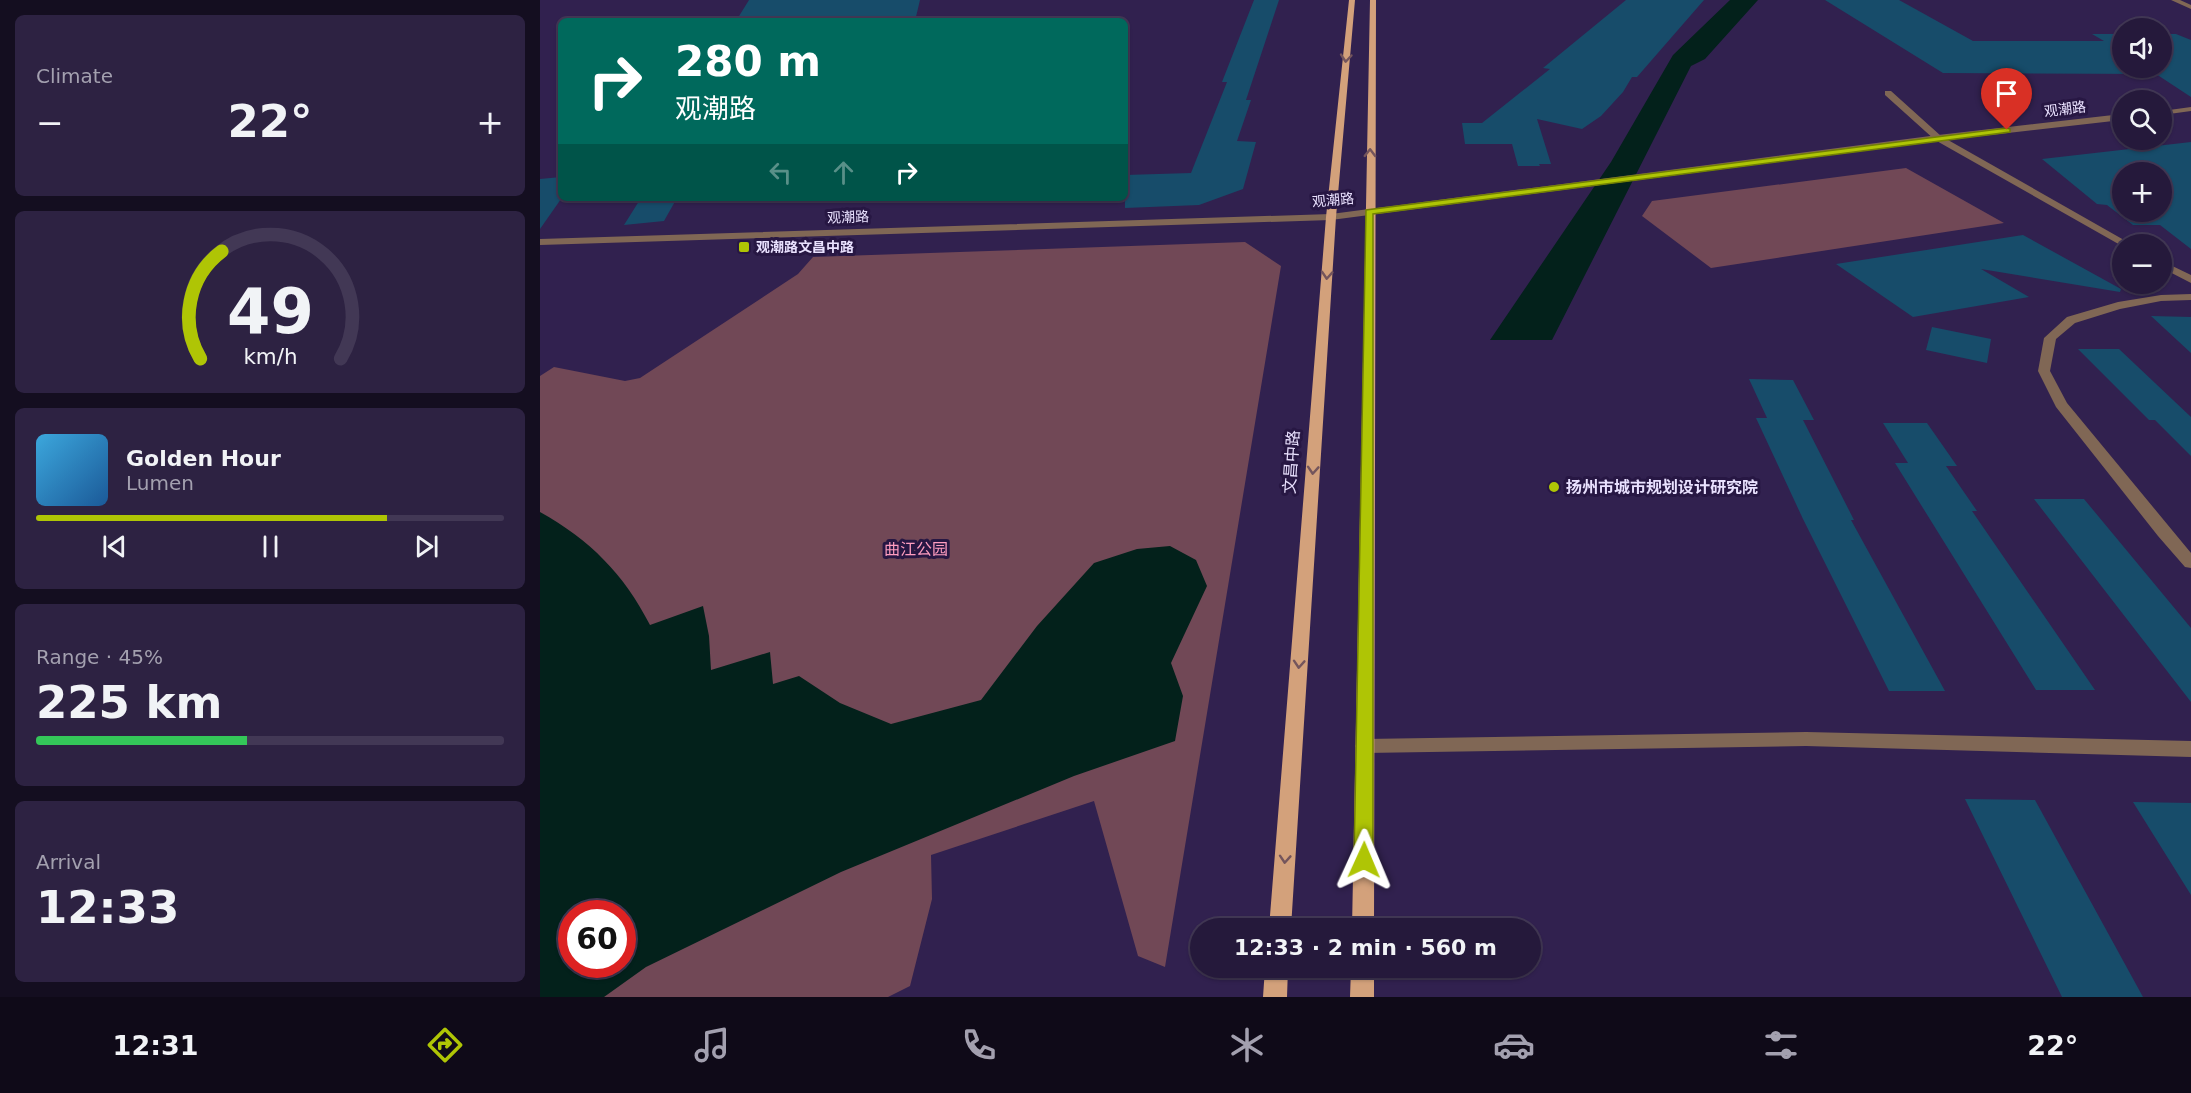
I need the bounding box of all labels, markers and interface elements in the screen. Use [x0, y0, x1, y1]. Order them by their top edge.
map controls [2112, 18, 2172, 294]
button: sound [2112, 18, 2172, 78]
text: 280 m [675, 37, 821, 86]
icon: right [576, 42, 654, 120]
one-way arrow [1340, 54, 1353, 63]
text: Climate [36, 64, 113, 88]
pin [1981, 68, 2032, 130]
icon: arrive [1990, 77, 2023, 110]
button: search [2112, 90, 2172, 150]
text: 观潮路 [675, 93, 756, 124]
text: 22° [227, 95, 313, 148]
street label: 观潮路 [2043, 99, 2087, 119]
text: − [36, 103, 64, 142]
text: + [476, 103, 504, 142]
one-way arrow [1364, 149, 1376, 158]
icon: left [764, 156, 797, 189]
icon: ahead [827, 156, 860, 189]
icon: right [890, 156, 923, 189]
button: + [2112, 162, 2172, 222]
street label: 观潮路 [1311, 190, 1355, 210]
street label: 观潮路 [827, 208, 869, 226]
button: − [2112, 234, 2172, 294]
place label: 观潮路文昌中路 [756, 239, 854, 255]
marker: 观潮路文昌中路 [737, 240, 751, 254]
one-way arrow [1321, 271, 1334, 280]
text: 49 [227, 275, 313, 348]
text: km/h [243, 345, 297, 370]
street label: 文昌中路 [1280, 429, 1303, 495]
text: Golden Hour [126, 446, 281, 471]
one-way arrow [1307, 465, 1320, 474]
text: Lumen [126, 471, 194, 495]
place label: 扬州市城市规划设计研究院 [1566, 478, 1758, 497]
marker: 扬州市城市规划设计研究院 [1547, 480, 1561, 494]
icon: previous [98, 530, 131, 563]
icon: pause [254, 530, 287, 563]
icon: next [410, 530, 443, 563]
park label: 曲江公园 [884, 540, 948, 559]
text: Range · 45% [36, 645, 163, 669]
one-way arrow [1293, 660, 1306, 669]
text: 225 km [36, 676, 222, 729]
position arrow [1332, 828, 1396, 892]
text: Arrival [36, 850, 101, 874]
one-way arrow [1279, 854, 1292, 863]
text: 12:33 [36, 881, 179, 934]
speed limit sign: 60 [558, 900, 636, 978]
text: 12:33 · 2 min · 560 m [1234, 935, 1497, 960]
icon: directions [424, 1024, 466, 1066]
icon: music [691, 1024, 733, 1066]
icon: phone [958, 1024, 1000, 1066]
icon: climate [1226, 1024, 1268, 1066]
icon: car [1493, 1024, 1535, 1066]
icon: filters [1760, 1024, 1802, 1066]
text: 12:31 [113, 1030, 199, 1061]
text: 22° [2027, 1030, 2078, 1061]

